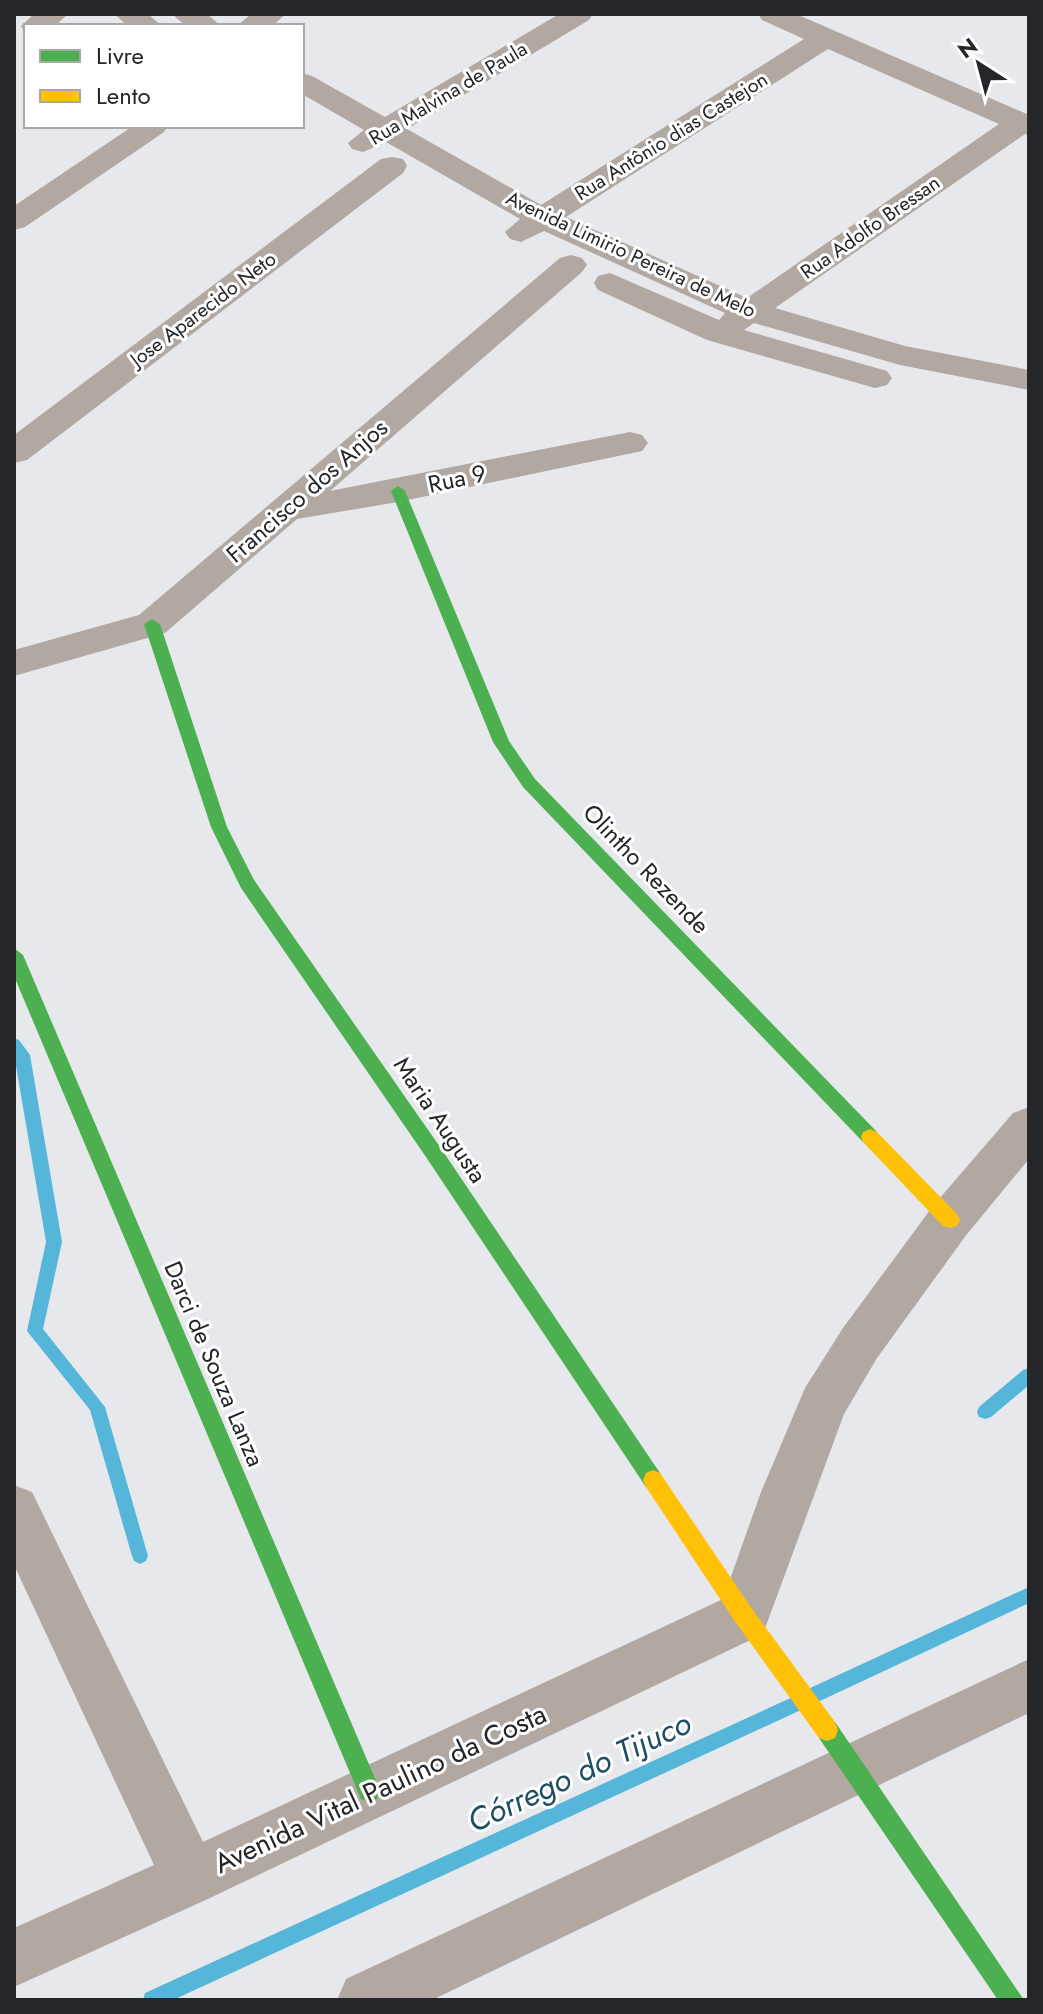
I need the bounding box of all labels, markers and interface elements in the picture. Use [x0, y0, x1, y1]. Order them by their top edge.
legend [24, 24, 304, 128]
north arrow [939, 24, 1019, 104]
text: N [951, 30, 984, 66]
street label: Rua Malvina de Paula [364, 35, 533, 152]
text: Livre [96, 38, 144, 73]
street label: Rua Antônio dias Castejon [569, 65, 773, 208]
text: Lento [96, 78, 151, 113]
street label: Rua Adolfo Bressan [795, 168, 946, 286]
street label: Avenida Limirio Pereira de Melo [501, 184, 761, 325]
street label: Jose Aparecido Neto [122, 245, 282, 376]
street label: Francisco dos Anjos [218, 411, 395, 571]
street label: Rua 9 [425, 455, 489, 502]
street label: Olintho Rezende [575, 796, 718, 942]
street label: Maria Augusta [385, 1050, 496, 1190]
street label: Darci de Souza Lanza [155, 1256, 274, 1472]
street label: Avenida Vital Paulino da Costa [207, 1693, 553, 1884]
water label: Córrego do Tijuco [460, 1700, 698, 1844]

